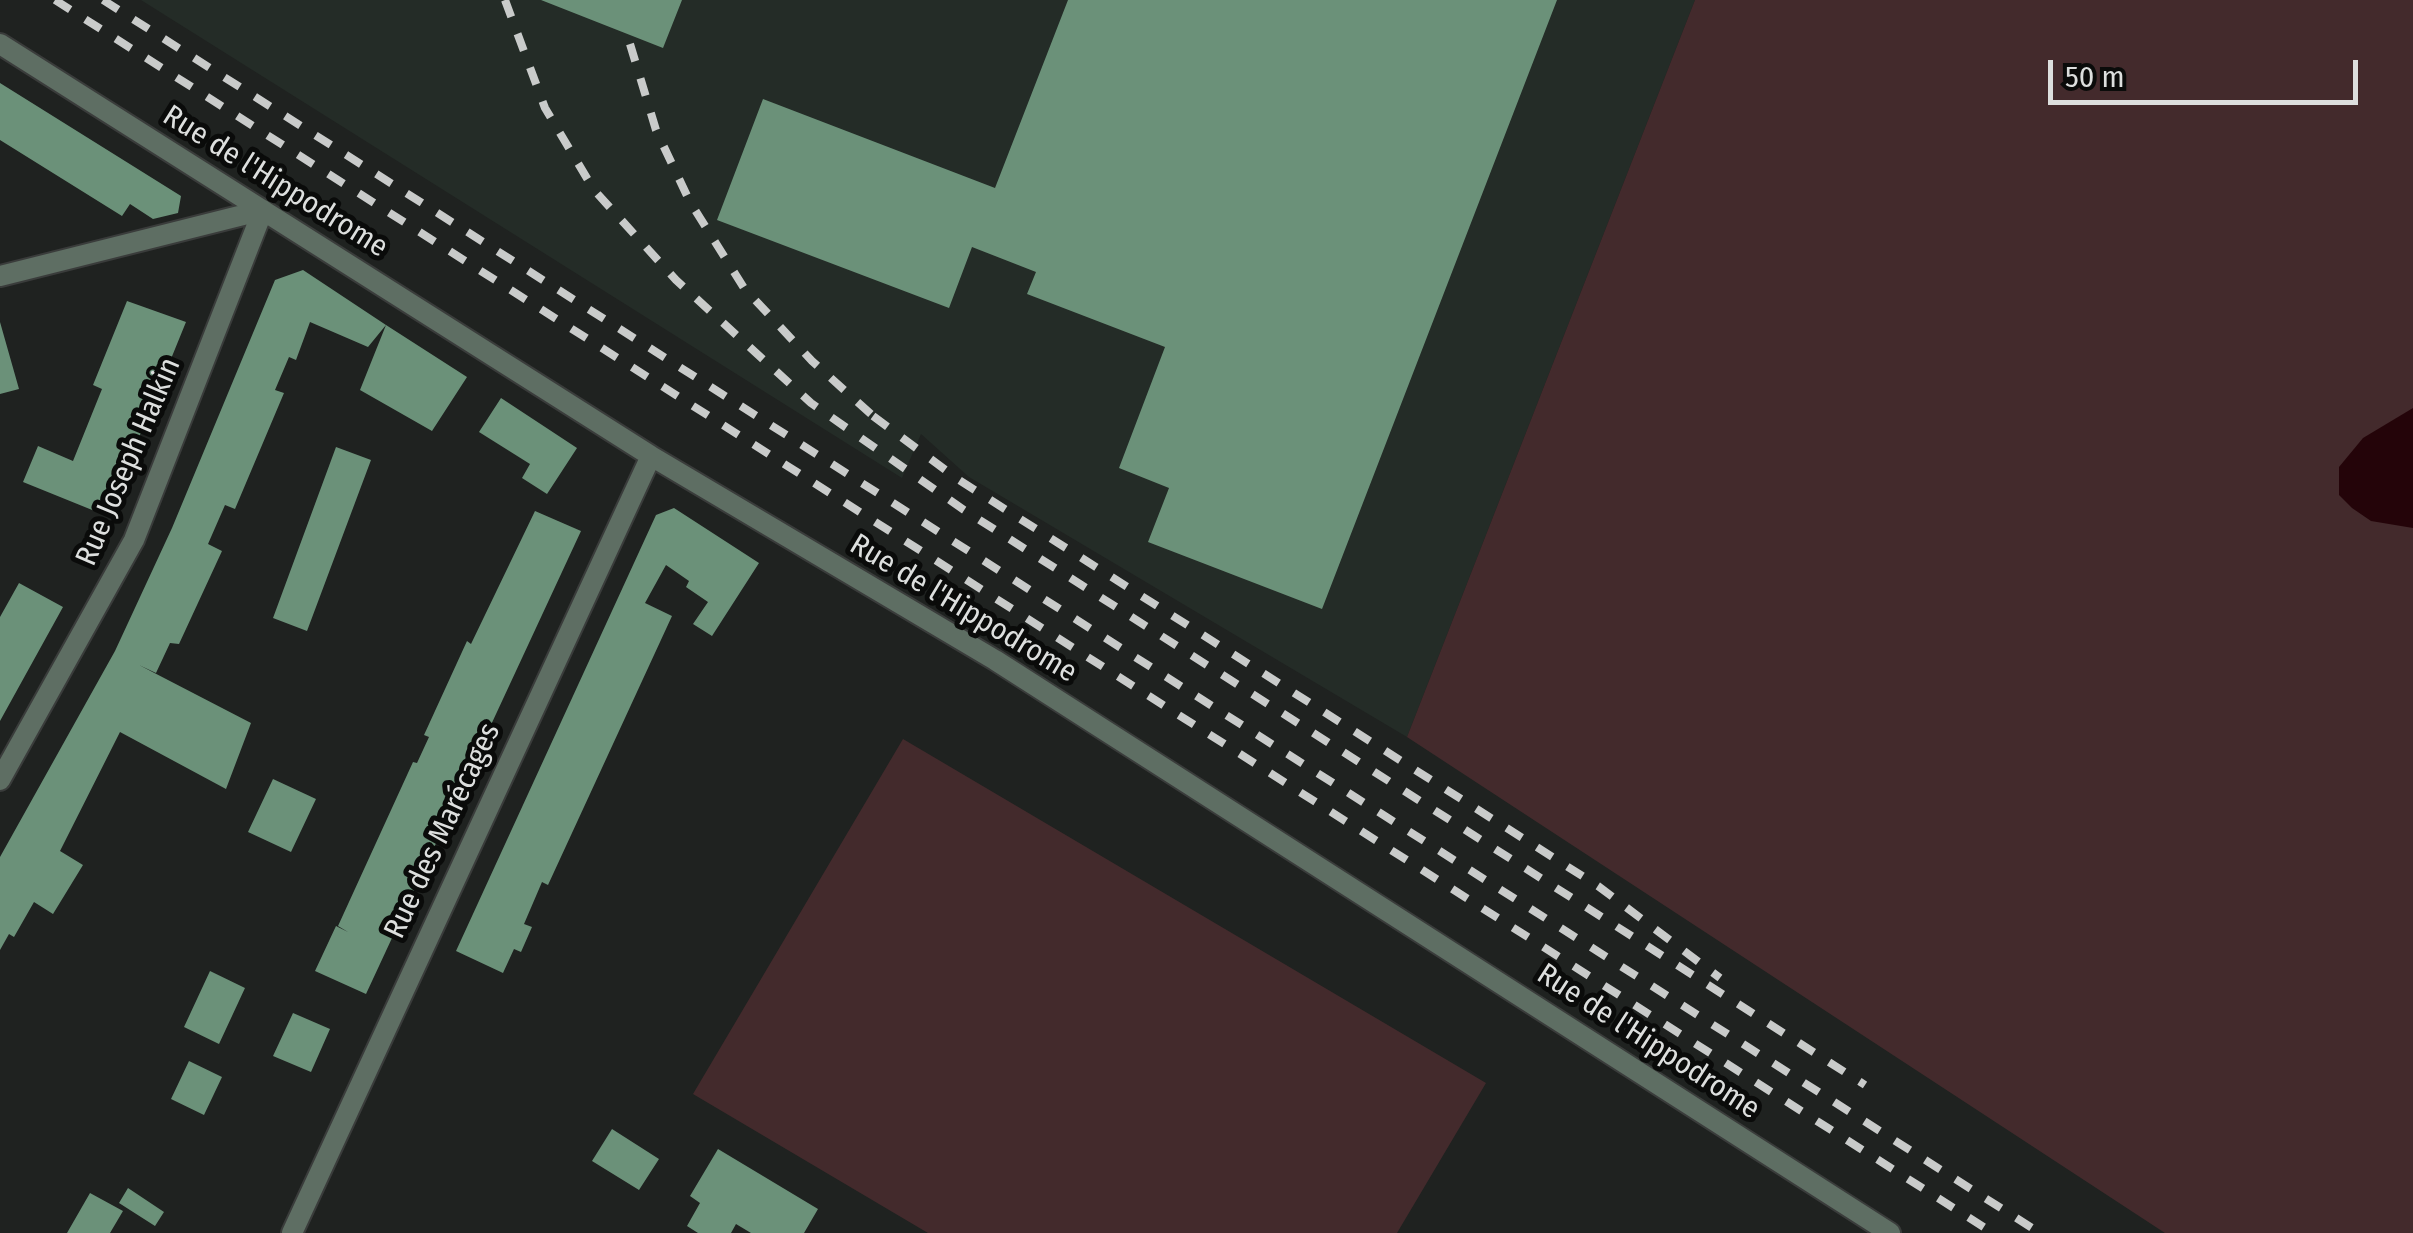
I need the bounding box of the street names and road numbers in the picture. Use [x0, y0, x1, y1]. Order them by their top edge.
street label: Rue de l'Hippodrome [156, 98, 394, 266]
street label: Rue Joseph Halkin [69, 353, 189, 571]
street label: Rue de l'Hippodrome [843, 527, 1083, 691]
street label: Rue des Marécages [377, 718, 509, 944]
street label: Rue de l'Hippodrome [1530, 957, 1766, 1127]

